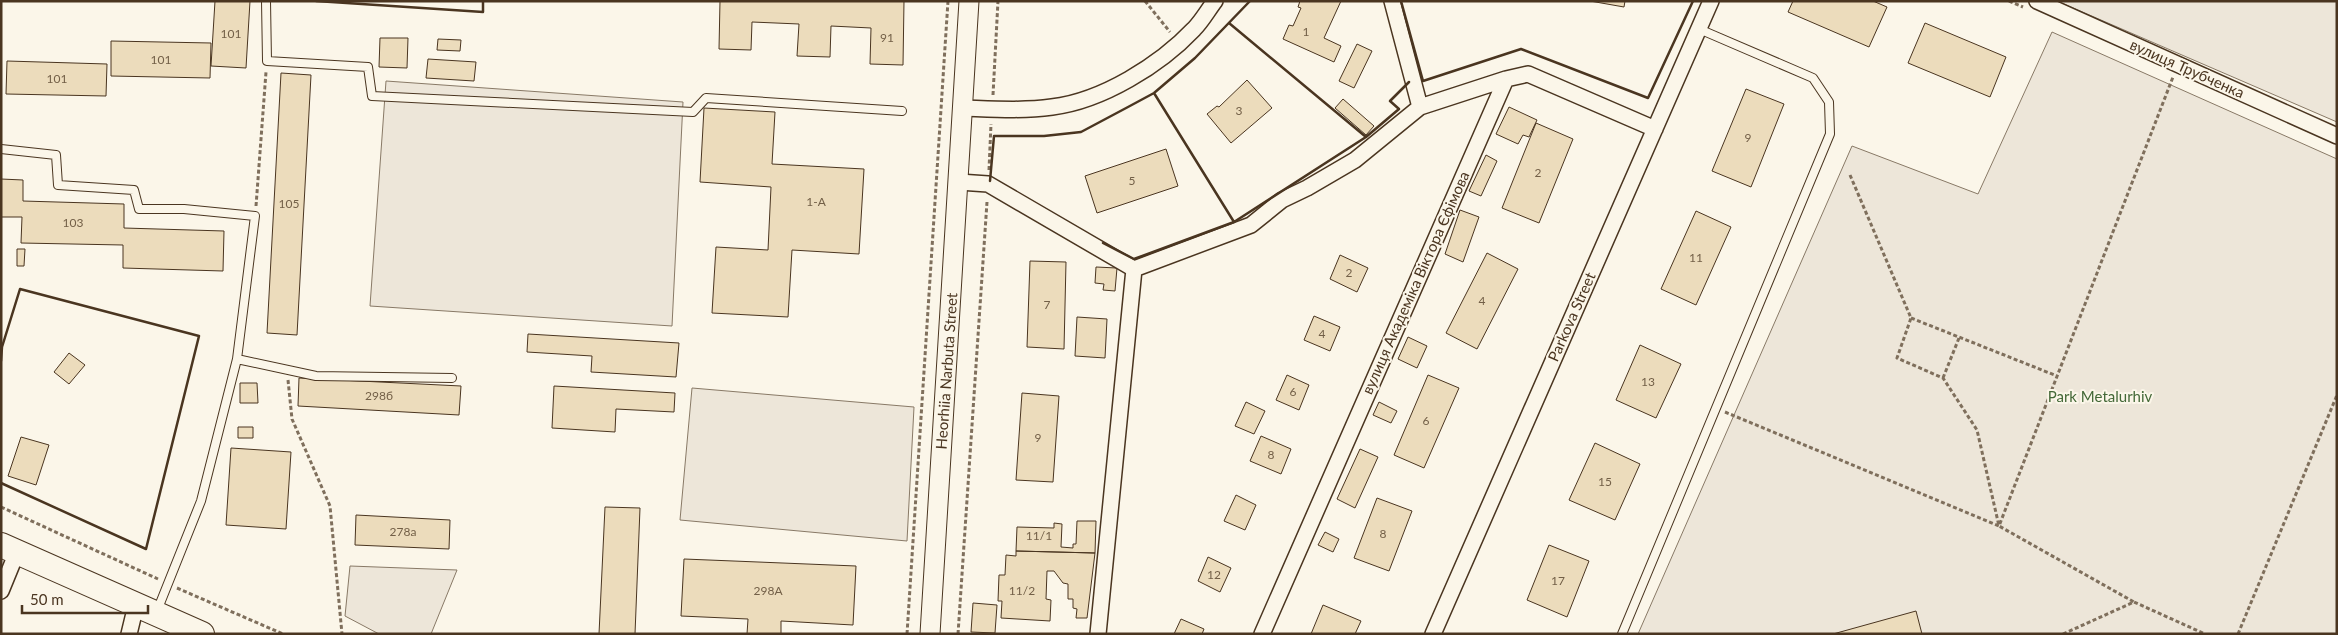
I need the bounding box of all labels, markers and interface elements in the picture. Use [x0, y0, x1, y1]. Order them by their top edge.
house number: 1 [1303, 24, 1310, 39]
house number: 101 [221, 26, 241, 41]
house number: 91 [880, 30, 894, 45]
street label: вулиця Трубченка [2127, 35, 2247, 101]
house number: 101 [151, 52, 171, 67]
house number: 101 [47, 71, 67, 86]
house number: 3 [1236, 103, 1243, 118]
house number: 9 [1745, 130, 1752, 145]
house number: 2 [1535, 165, 1542, 180]
street label: вулиця Академіка Віктора Єфімова [1358, 168, 1473, 397]
house number: 5 [1129, 173, 1136, 188]
house number: 1-А [806, 194, 827, 209]
house number: 105 [279, 196, 299, 211]
house number: 103 [63, 215, 83, 230]
house number: 11 [1689, 250, 1703, 265]
house number: 2 [1346, 265, 1353, 280]
street label: Parkova Street [1543, 269, 1599, 364]
street label: Heorhiia Narbuta Street [932, 291, 961, 450]
house number: 4 [1479, 293, 1486, 308]
house number: 7 [1044, 297, 1051, 312]
house number: 4 [1319, 326, 1326, 341]
house number: 13 [1641, 374, 1655, 389]
house number: 6 [1290, 384, 1297, 399]
park label: Park Metalurhiv [2048, 387, 2153, 405]
house number: 298б [365, 388, 393, 403]
house number: 6 [1423, 413, 1430, 428]
house number: 9 [1035, 430, 1042, 445]
house number: 8 [1268, 447, 1275, 462]
house number: 15 [1598, 474, 1612, 489]
house number: 278а [390, 524, 416, 539]
house number: 8 [1380, 526, 1387, 541]
house number: 11/1 [1026, 528, 1052, 543]
house number: 12 [1207, 567, 1221, 582]
house number: 17 [1551, 573, 1565, 588]
scale bar [22, 582, 149, 614]
house number: 298А [754, 583, 783, 598]
house number: 11/2 [1009, 583, 1035, 598]
text: 50 m [30, 590, 64, 608]

